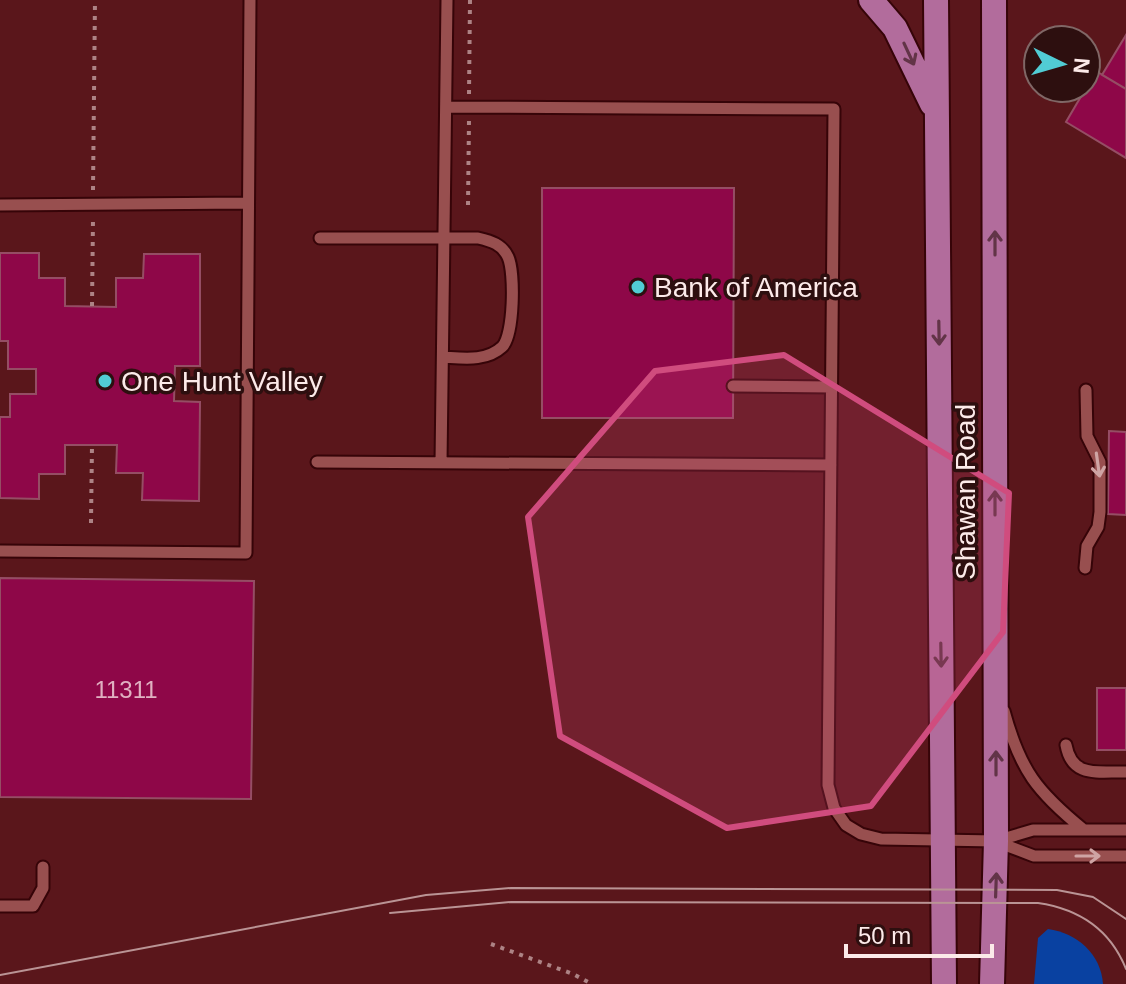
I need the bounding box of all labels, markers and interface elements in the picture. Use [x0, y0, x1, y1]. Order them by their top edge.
north arrow [1022, 24, 1102, 104]
one-way arrow [902, 42, 917, 66]
text: N [1068, 57, 1095, 75]
one-way arrow [987, 230, 1003, 257]
place label: Bank of America [654, 272, 858, 303]
marker: Bank of America [629, 278, 647, 296]
one-way arrow [931, 319, 946, 346]
place label: One Hunt Valley [121, 366, 323, 397]
marker: One Hunt Valley [96, 372, 114, 390]
street label: Shawan Road [950, 404, 981, 580]
one-way arrow [1091, 451, 1106, 477]
one-way arrow [987, 490, 1003, 517]
one-way arrow [934, 641, 949, 668]
house number: 11311 [94, 676, 158, 703]
one-way arrow [988, 750, 1004, 777]
one-way arrow [1074, 848, 1101, 864]
one-way arrow [988, 872, 1003, 899]
scale bar [846, 908, 992, 958]
text: 50 m [858, 922, 911, 949]

